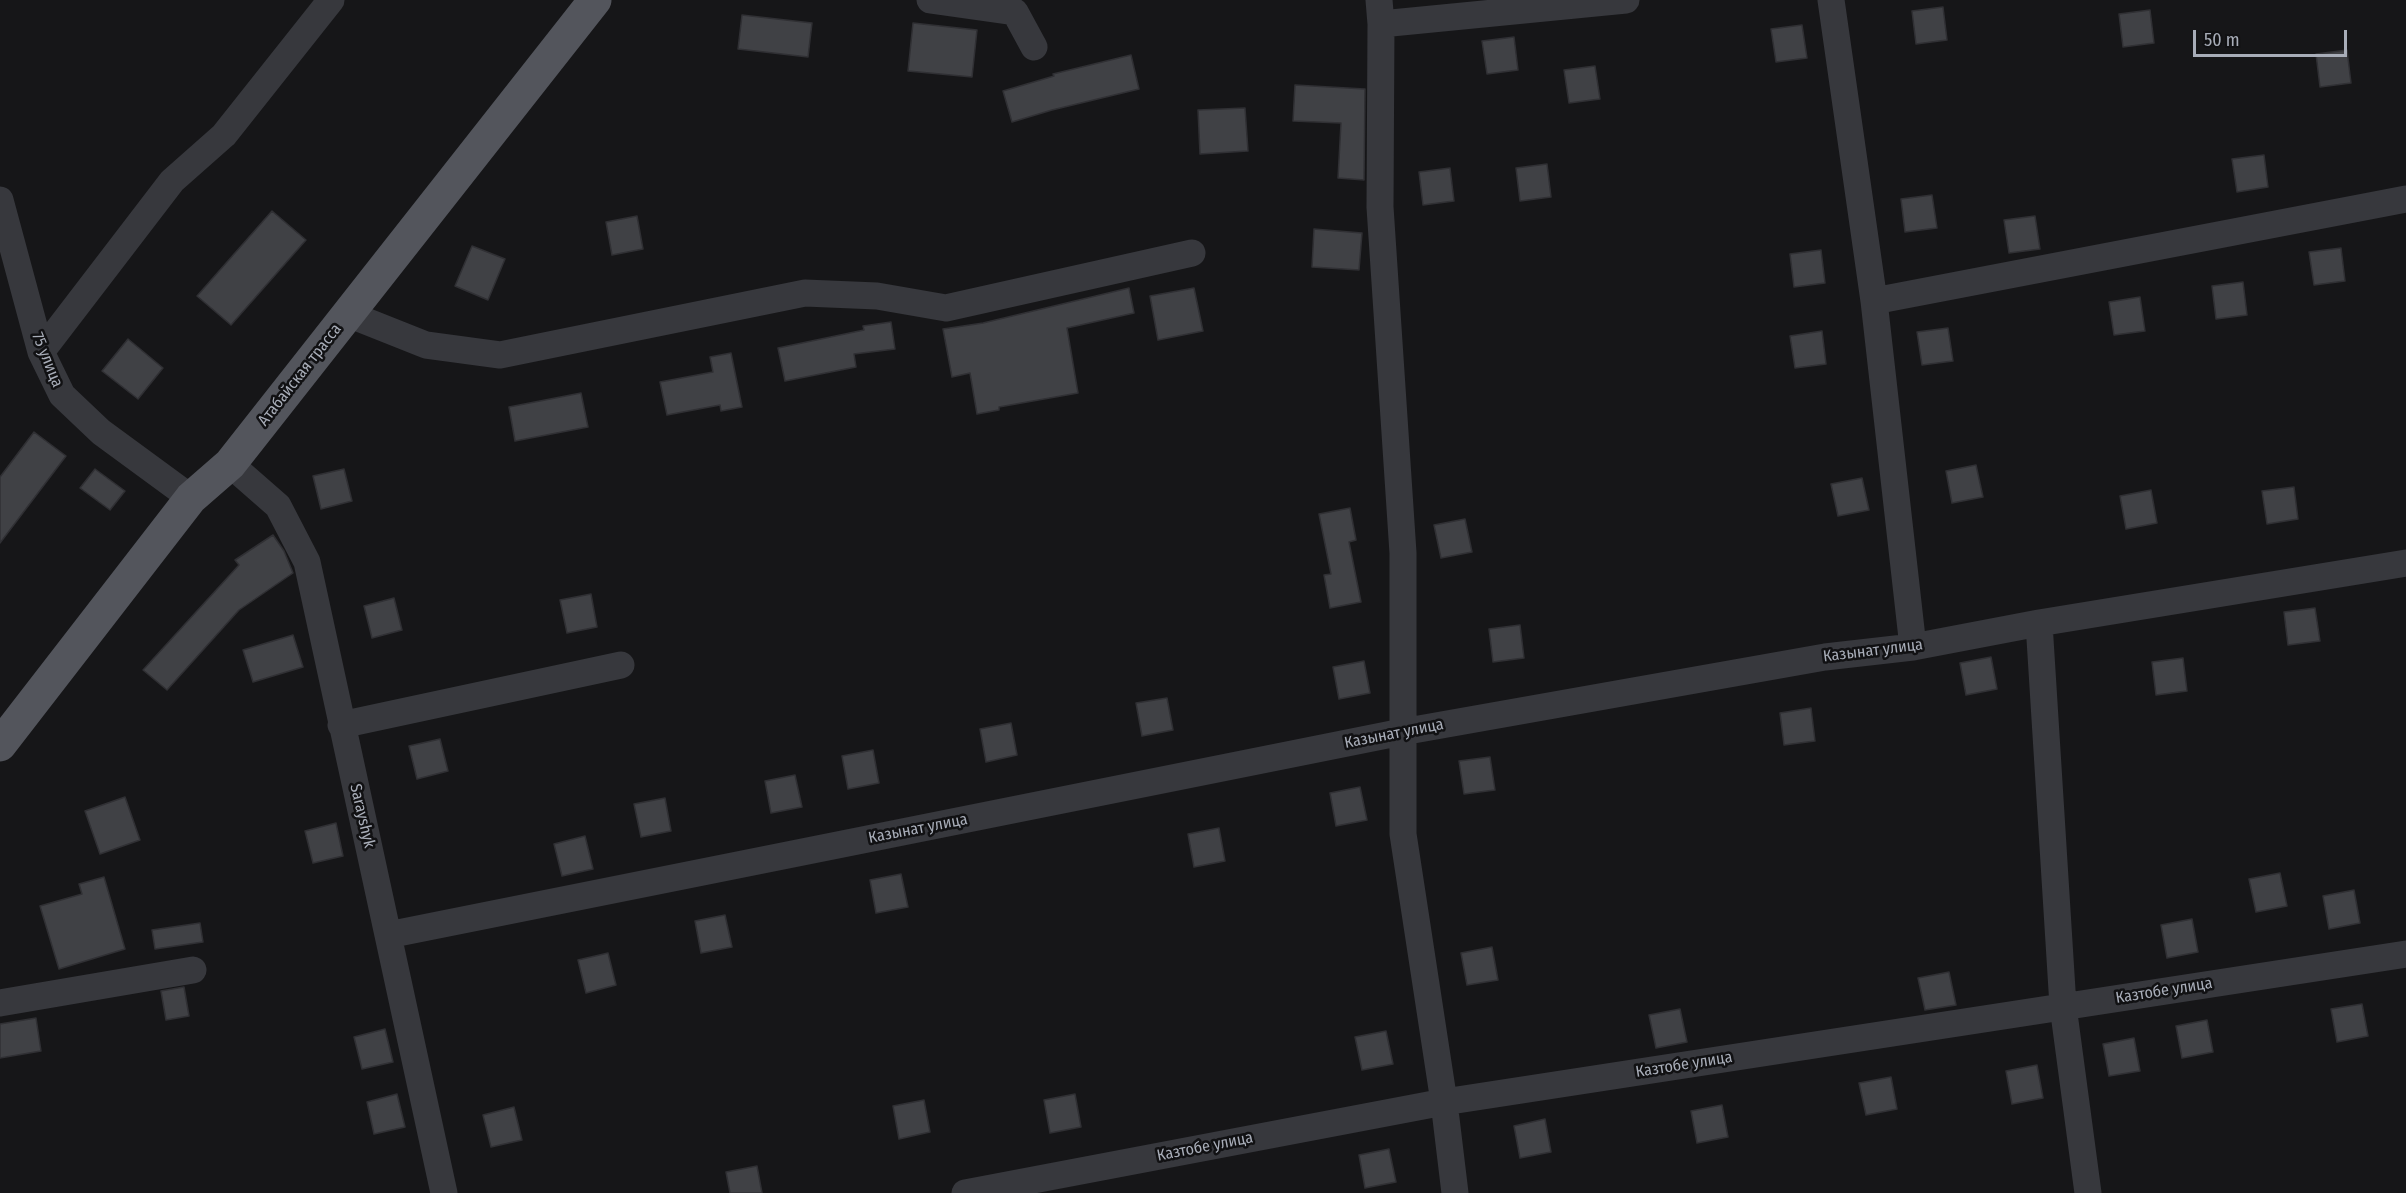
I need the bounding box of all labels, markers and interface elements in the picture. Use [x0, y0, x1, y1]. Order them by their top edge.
scale bar [2196, 18, 2350, 56]
text: 50 m [2204, 29, 2240, 51]
street label: Атабайская трасса [254, 320, 346, 430]
street label: 75 улица [27, 330, 67, 390]
street label: Казынат улица [1822, 635, 1924, 667]
street label: Казынат улица [1343, 715, 1445, 753]
street label: Sarayshyk [345, 782, 379, 850]
street label: Казынат улица [867, 810, 969, 848]
street label: Казтобе улица [2114, 974, 2214, 1008]
street label: Казтобе улица [1634, 1048, 1734, 1082]
street label: Казтобе улица [1155, 1128, 1255, 1166]

